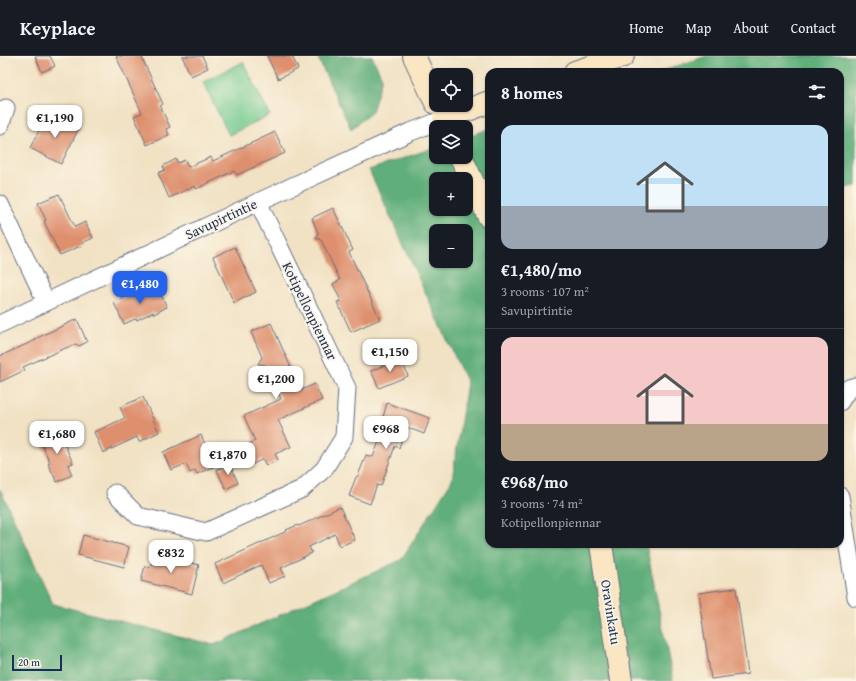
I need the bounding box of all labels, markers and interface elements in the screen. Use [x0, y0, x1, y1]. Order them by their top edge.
text: Keyplace [20, 14, 96, 42]
text: Home [629, 18, 664, 38]
text: Map [686, 18, 711, 38]
text: About [733, 18, 769, 38]
text: Contact [791, 18, 836, 38]
map controls [429, 68, 473, 268]
button: locate [429, 68, 473, 112]
text: 8 homes [501, 80, 563, 105]
icon: filters [806, 81, 828, 103]
pin: €1,190 [22, 105, 88, 139]
text: €1,190 [36, 108, 74, 127]
button: layers [429, 120, 473, 164]
icon: home [629, 151, 701, 223]
button: + [429, 172, 473, 216]
street label: Savupirtintie [182, 193, 261, 244]
button: − [429, 224, 473, 268]
text: €1,480/mo [501, 257, 582, 282]
street label: Kotipellonpiennar [277, 258, 343, 364]
pin: €1,480 [107, 271, 173, 305]
text: €1,480 [121, 274, 159, 293]
text: 3 rooms · 107 m² [501, 282, 589, 301]
text: Savupirtintie [501, 301, 573, 320]
pin: €1,150 [357, 339, 423, 373]
text: €1,150 [371, 342, 409, 361]
icon: home [629, 363, 701, 435]
pin: €1,200 [243, 366, 309, 400]
text: €1,200 [257, 369, 295, 388]
pin: €968 [362, 416, 410, 450]
text: €968 [373, 419, 399, 438]
pin: €1,680 [24, 421, 90, 455]
text: €1,680 [38, 424, 76, 443]
pin: €1,870 [195, 442, 261, 476]
text: €1,870 [209, 445, 247, 464]
text: €968/mo [501, 469, 568, 494]
text: 3 rooms · 74 m² [501, 494, 583, 513]
text: Kotipellonpiennar [501, 513, 601, 532]
pin: €832 [147, 540, 195, 574]
text: €832 [158, 543, 184, 562]
street label: Oravinkatu [596, 578, 626, 646]
scale bar [12, 653, 62, 672]
text: 20 m [18, 654, 40, 670]

